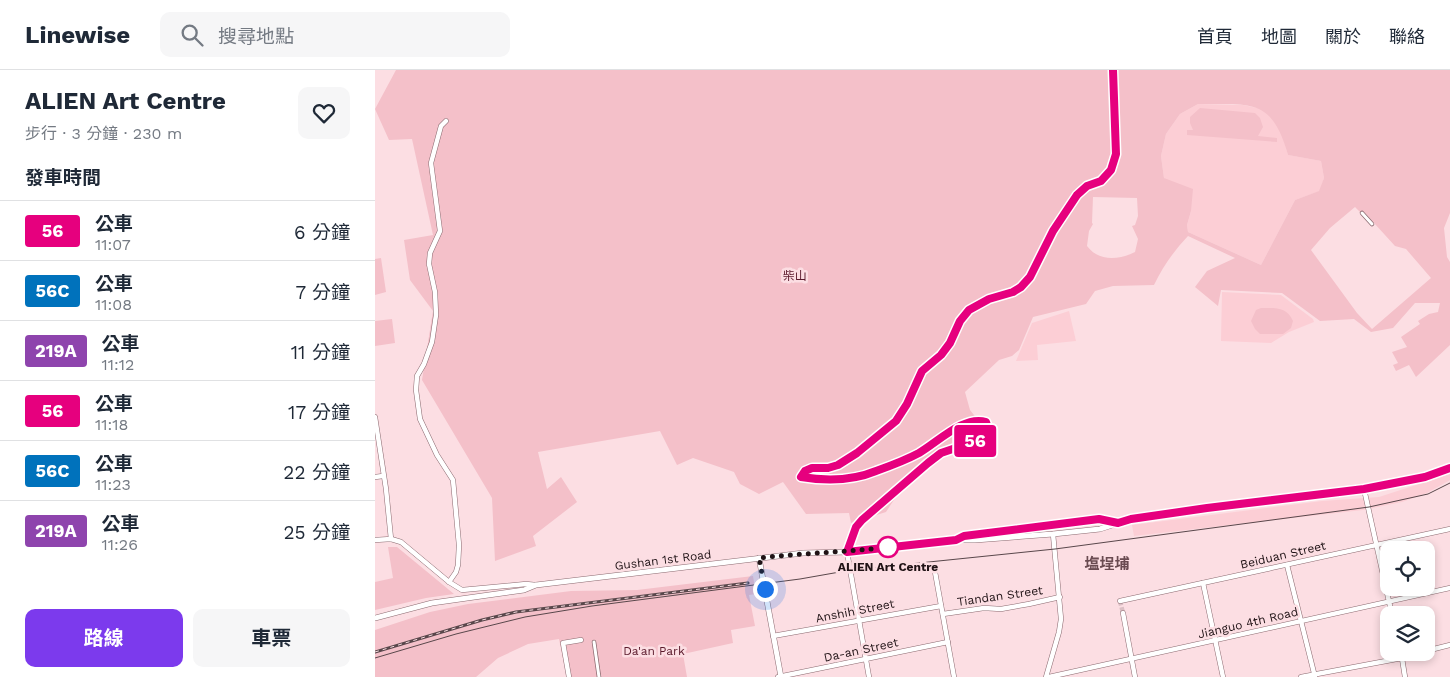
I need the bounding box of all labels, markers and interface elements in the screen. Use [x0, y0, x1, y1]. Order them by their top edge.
search box [160, 12, 510, 57]
text: Linewise [25, 21, 130, 49]
icon: search [178, 21, 206, 49]
text: 搜尋地點 [218, 25, 294, 48]
text: 首頁 [1197, 26, 1233, 47]
text: 地圖 [1261, 26, 1297, 47]
text: 關於 [1325, 26, 1361, 47]
text: 聯絡 [1389, 26, 1425, 47]
text: ALIEN Art Centre [25, 87, 226, 115]
button: heart [298, 87, 350, 139]
text: 步行 · 3 分鐘 · 230 m [25, 124, 182, 143]
text: 發車時間 [25, 166, 101, 189]
text: 公車 [95, 212, 133, 235]
text: 56 [42, 220, 63, 241]
text: 6 分鐘 [294, 221, 350, 244]
text: 11:07 [95, 235, 131, 254]
park label: 柴山 [783, 269, 807, 283]
text: 公車 [95, 272, 133, 295]
text: 56C [36, 280, 69, 301]
text: 7 分鐘 [295, 281, 350, 304]
text: 11:08 [95, 295, 132, 314]
text: 公車 [102, 332, 140, 355]
text: 219A [35, 340, 77, 361]
text: 11 分鐘 [291, 341, 350, 364]
text: 11:12 [102, 355, 134, 374]
text: 公車 [95, 392, 133, 415]
text: 56 [42, 400, 63, 421]
text: 17 分鐘 [288, 401, 350, 424]
text: 11:18 [95, 415, 128, 434]
line badge: 56 [953, 425, 997, 457]
text: 56 [964, 430, 986, 451]
text: 公車 [95, 452, 133, 475]
text: 56C [36, 460, 69, 481]
text: 22 分鐘 [283, 461, 350, 484]
text: 11:23 [95, 475, 131, 494]
text: 公車 [102, 512, 140, 535]
text: 219A [35, 520, 77, 541]
text: 25 分鐘 [283, 521, 350, 544]
text: 11:26 [102, 535, 138, 554]
marker: ALIEN Art Centre [877, 536, 899, 558]
street label: Beiduan Street [1239, 538, 1327, 572]
map controls [1380, 541, 1435, 661]
button: locate [1380, 541, 1435, 596]
street label: Gushan 1st Road [614, 547, 712, 573]
district label: 塩埕埔 [1084, 555, 1130, 573]
place label: ALIEN Art Centre [838, 560, 938, 574]
your location [753, 577, 778, 602]
street label: Tiandan Street [956, 583, 1044, 609]
street label: Anshih Street [814, 597, 896, 625]
street label: Jianguo 4th Road [1197, 605, 1299, 641]
button: layers [1380, 606, 1435, 661]
button: 路線 [25, 609, 183, 667]
button: 車票 [193, 609, 350, 667]
street label: Da-an Street [823, 635, 899, 665]
park label: Da'an Park [623, 644, 685, 658]

